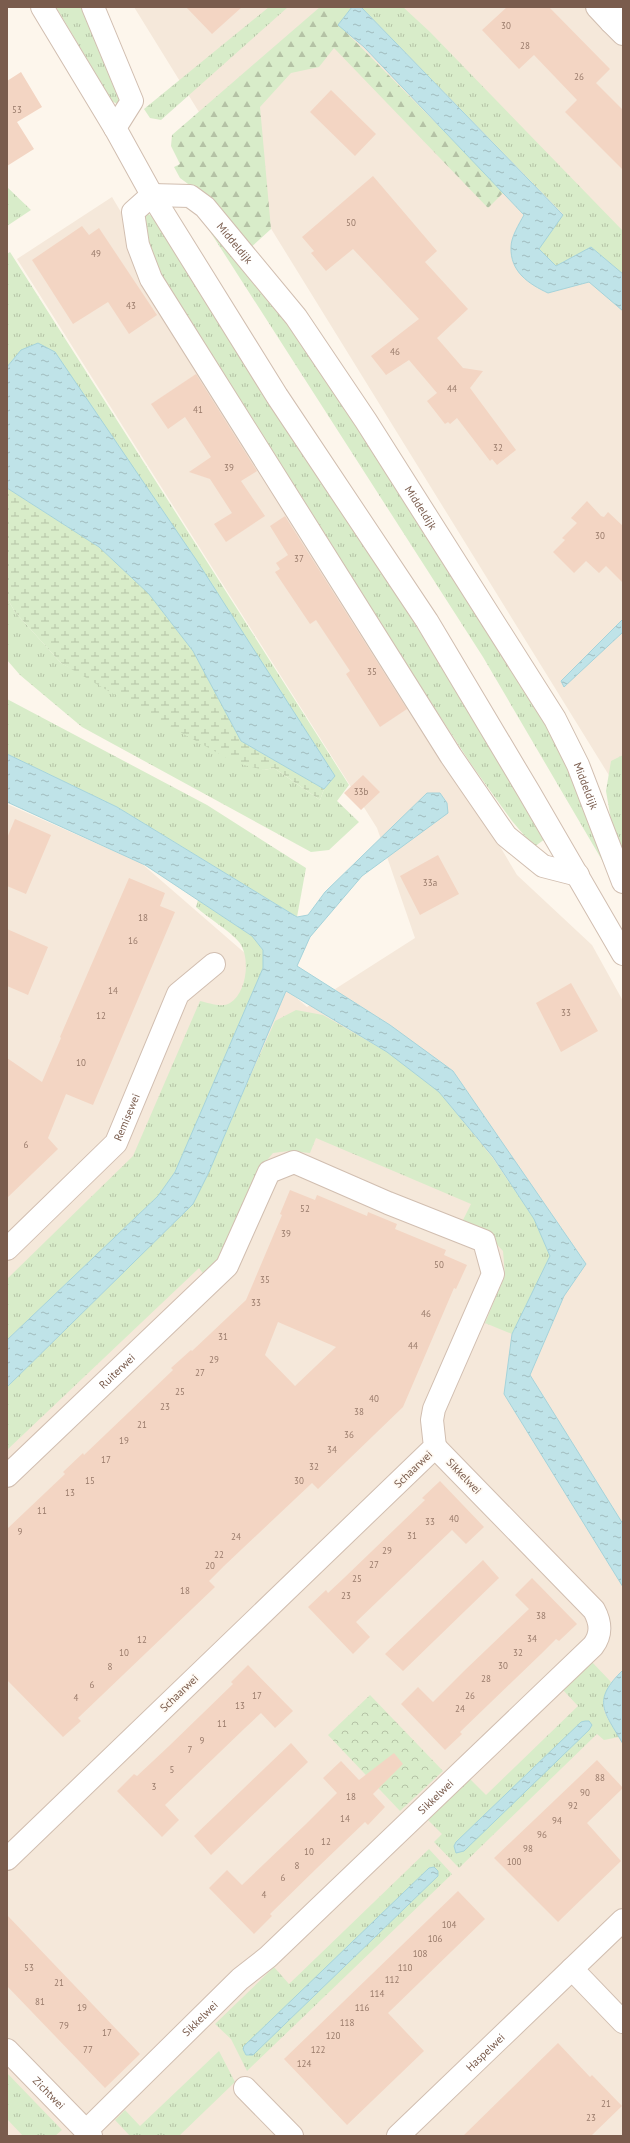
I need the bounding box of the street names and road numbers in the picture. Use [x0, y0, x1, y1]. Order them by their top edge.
street label: Middeldijk [214, 220, 256, 267]
street label: Middeldijk [402, 483, 440, 533]
street label: Middeldijk [571, 760, 602, 812]
street label: Remisewei [111, 1091, 143, 1143]
street label: Ruiterwei [96, 1350, 138, 1392]
street label: Schaarwei [391, 1447, 435, 1491]
street label: Sikkelwei [444, 1455, 485, 1497]
street label: Schaarwei [157, 1671, 201, 1715]
street label: Sikkelwei [415, 1776, 457, 1817]
street label: Sikkelwei [179, 1998, 221, 2039]
street label: Haspelwei [463, 2030, 508, 2074]
street label: Zichtwei [30, 2074, 68, 2112]

